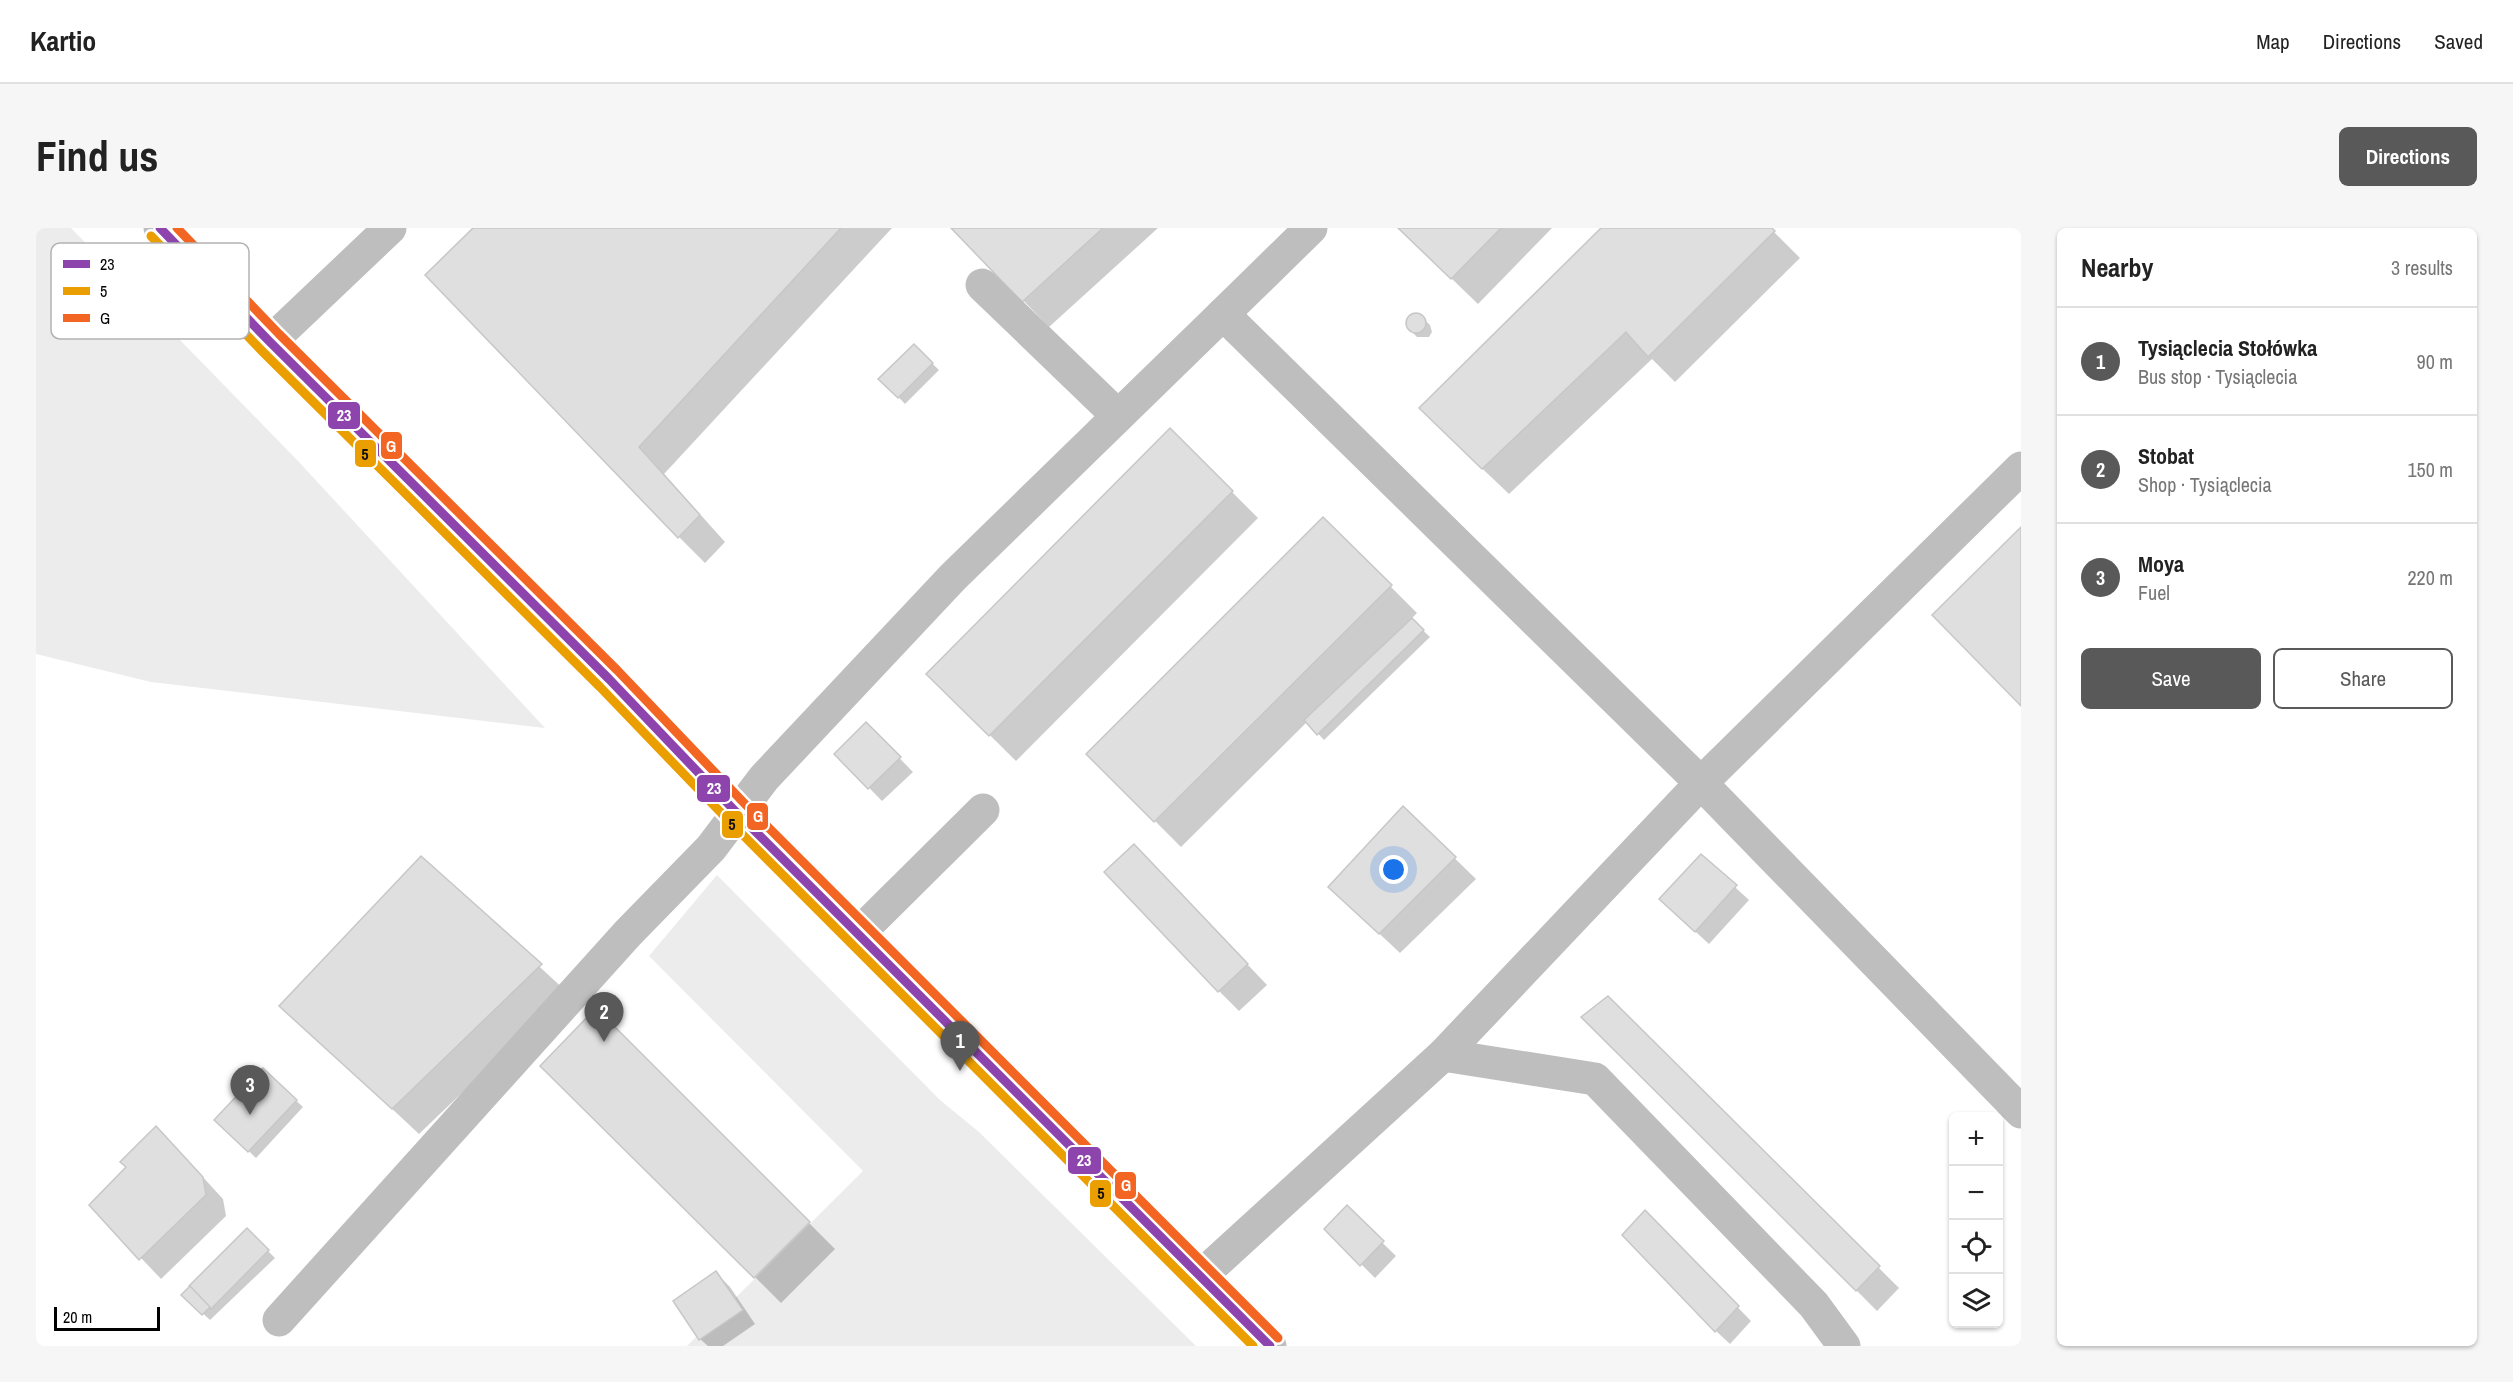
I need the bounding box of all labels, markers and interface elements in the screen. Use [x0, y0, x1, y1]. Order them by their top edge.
text: Kartio [30, 22, 96, 60]
text: Map [2256, 27, 2290, 56]
text: Directions [2323, 27, 2401, 56]
text: Saved [2434, 27, 2483, 56]
button: Directions [2339, 127, 2477, 186]
text: Find us [36, 128, 158, 184]
legend [51, 243, 249, 339]
text: Nearby [2081, 250, 2153, 285]
text: 23 [100, 253, 115, 275]
text: 3 results [2391, 254, 2453, 281]
text: 5 [100, 280, 107, 302]
text: G [100, 307, 110, 329]
text: Tysiąclecia Stołówka [2138, 333, 2317, 363]
text: 1 [2096, 348, 2105, 375]
text: 90 m [2417, 348, 2453, 375]
text: Bus stop · Tysiąclecia [2138, 363, 2297, 390]
line badge: 23 [327, 401, 361, 430]
text: 23 [337, 404, 351, 426]
line badge: G [380, 431, 403, 460]
text: G [386, 435, 396, 457]
line badge: 5 [354, 439, 377, 468]
text: Stobat [2138, 441, 2194, 471]
text: 5 [361, 443, 369, 465]
text: 2 [2096, 456, 2105, 483]
text: 150 m [2407, 456, 2453, 483]
text: Shop · Tysiąclecia [2138, 471, 2272, 498]
text: Moya [2138, 549, 2184, 579]
text: 3 [2096, 564, 2105, 591]
text: 220 m [2407, 564, 2453, 591]
text: Fuel [2138, 579, 2170, 606]
button: Save [2081, 648, 2261, 709]
button: Share [2273, 648, 2453, 709]
line badge: 23 [696, 774, 731, 803]
text: 23 [707, 777, 721, 799]
line badge: G [746, 802, 769, 831]
text: G [753, 805, 763, 827]
line badge: 5 [721, 810, 744, 839]
text: 5 [728, 813, 736, 835]
your location [1379, 855, 1408, 884]
pin: 2 [584, 992, 624, 1042]
pin: 1 [940, 1022, 980, 1071]
pin: 3 [230, 1066, 270, 1115]
map controls [1949, 1112, 2003, 1328]
button: + [1949, 1112, 2003, 1166]
line badge: 23 [1067, 1146, 1102, 1175]
text: 23 [1077, 1149, 1091, 1171]
button: − [1949, 1166, 2003, 1220]
line badge: G [1114, 1171, 1137, 1200]
text: G [1121, 1174, 1131, 1196]
line badge: 5 [1089, 1179, 1112, 1208]
text: 5 [1097, 1182, 1105, 1204]
button: locate [1949, 1220, 2003, 1274]
button: layers [1949, 1274, 2003, 1328]
scale bar [54, 1304, 160, 1332]
text: 20 m [63, 1306, 92, 1328]

